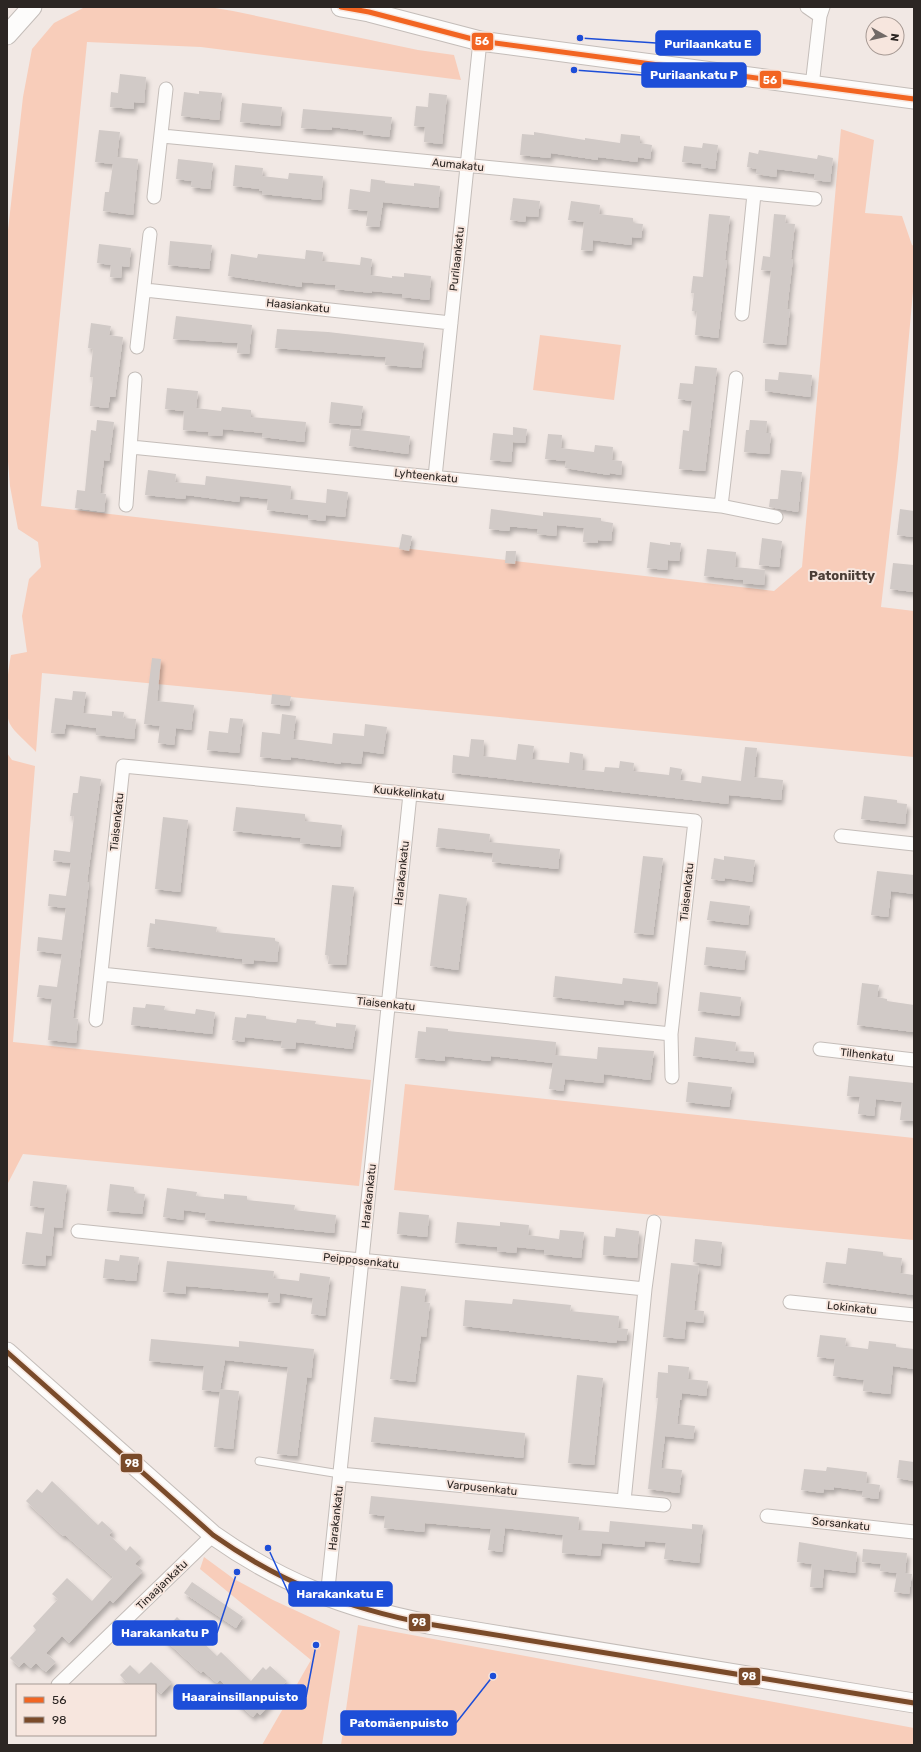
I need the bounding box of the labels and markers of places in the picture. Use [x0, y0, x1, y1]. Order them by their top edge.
callout: Purilaankatu E [656, 31, 760, 55]
callout: Purilaankatu P [642, 63, 746, 87]
callout: Harakankatu E [289, 1582, 392, 1606]
callout: Harakankatu P [113, 1621, 217, 1645]
callout: Haarainsillanpuisto [174, 1685, 306, 1709]
callout: Patomäenpuisto [341, 1711, 456, 1735]

